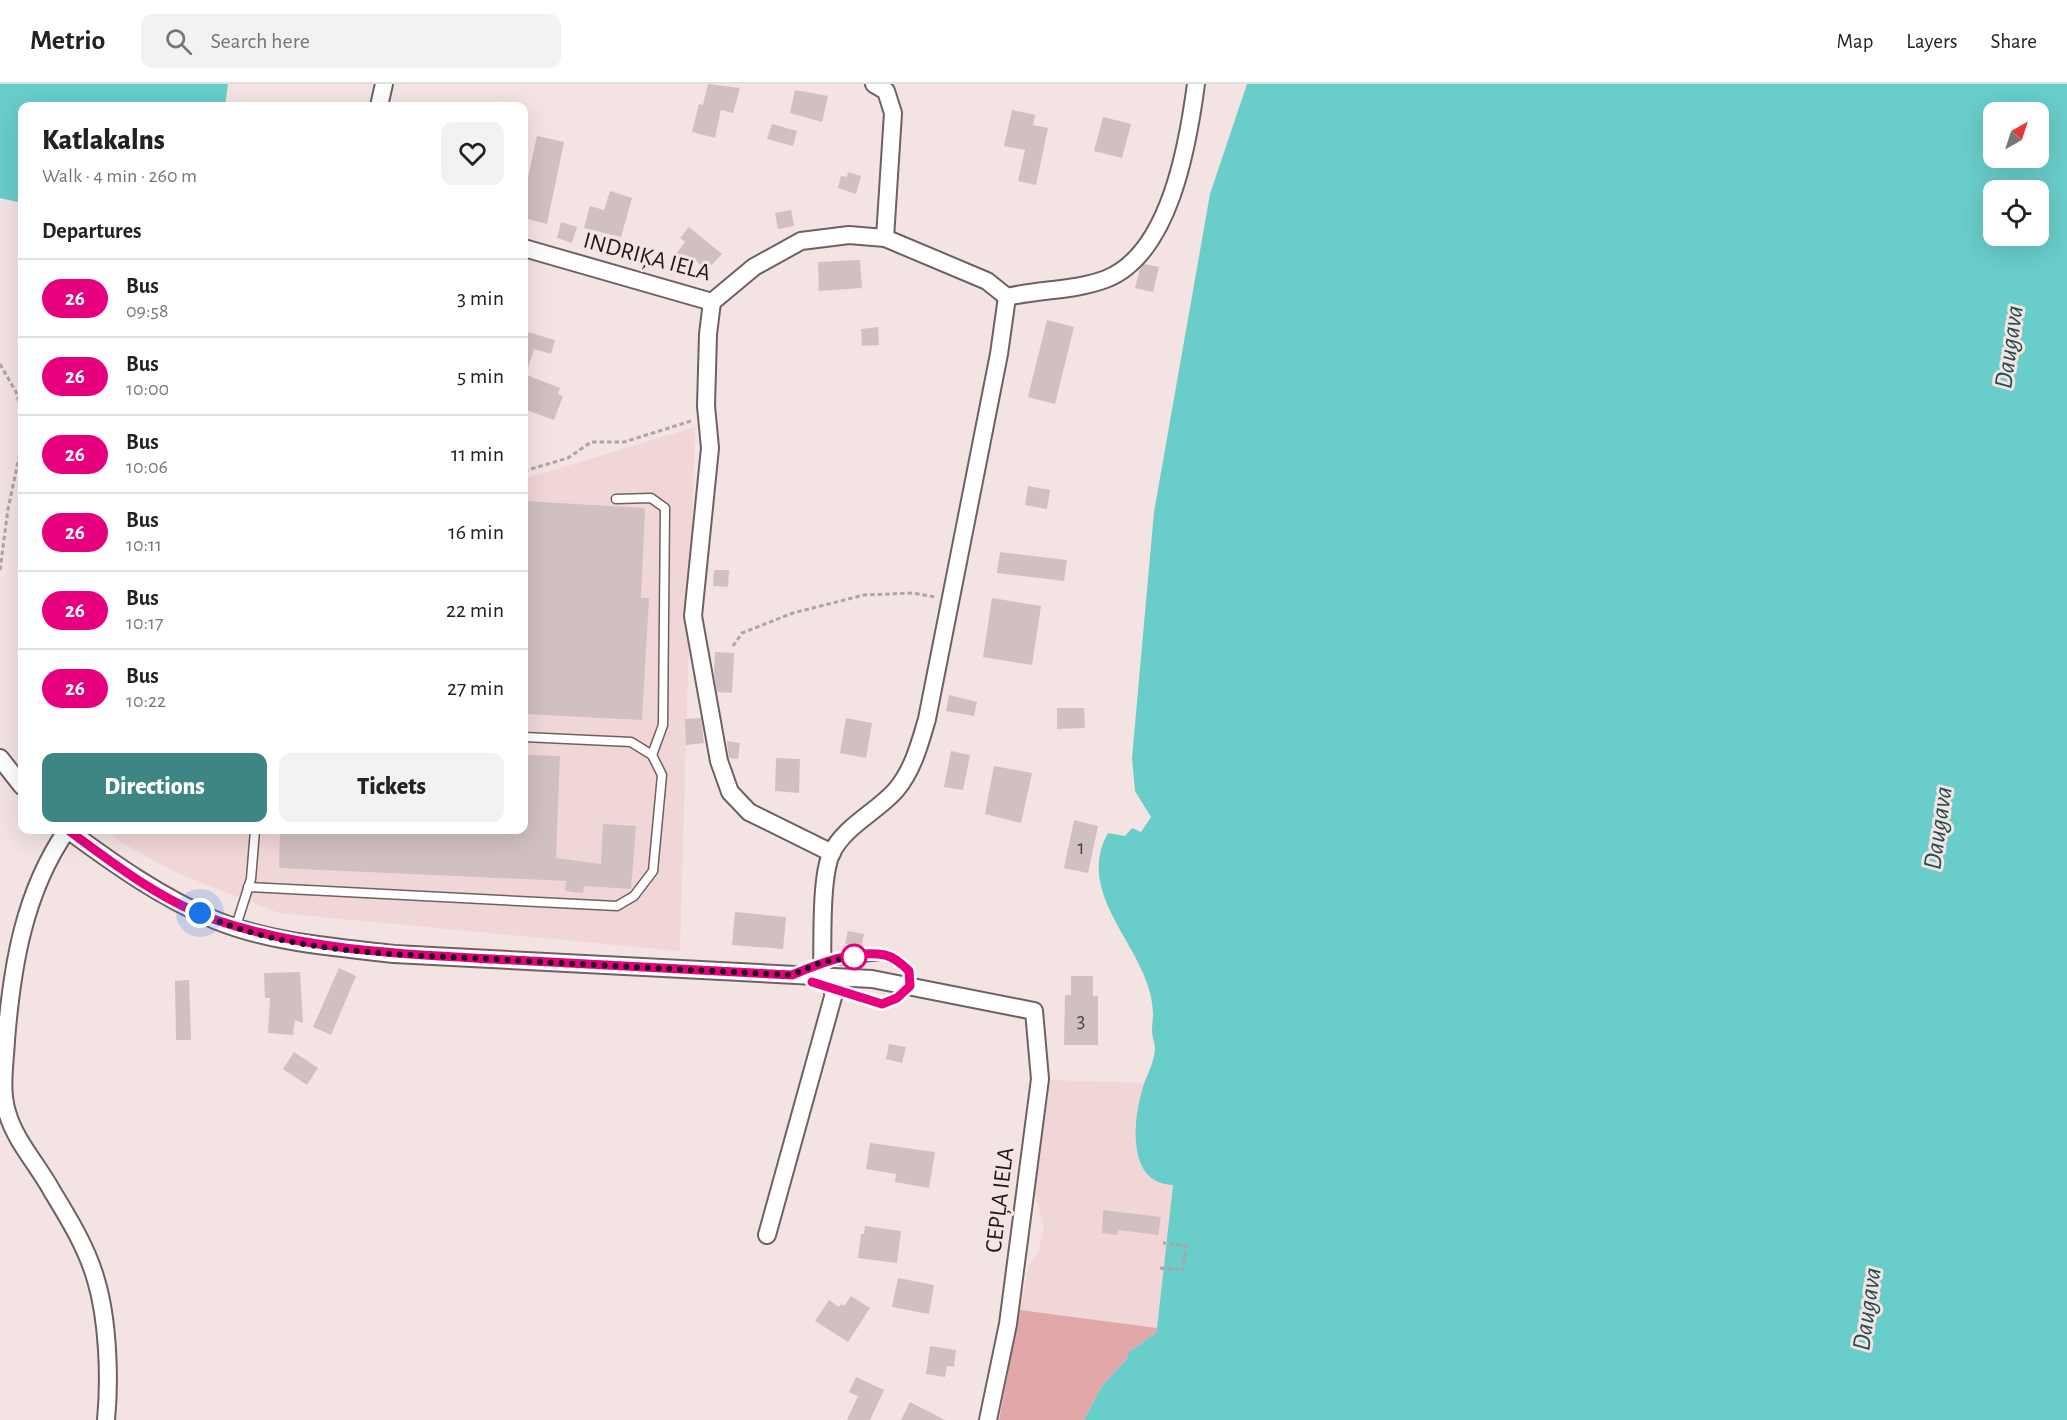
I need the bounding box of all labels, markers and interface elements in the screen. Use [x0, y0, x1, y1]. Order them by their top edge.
search box [141, 14, 561, 68]
icon: search [162, 25, 195, 58]
text: Metrio [30, 27, 105, 55]
text: Search here [210, 30, 310, 52]
text: Map [1837, 31, 1873, 52]
text: Layers [1906, 31, 1957, 52]
text: Share [1990, 31, 2037, 52]
north arrow [1983, 102, 2049, 168]
map controls [1983, 102, 2049, 246]
button: heart [441, 122, 504, 185]
text: Katlakalns [42, 127, 165, 155]
text: Walk · 4 min · 260 m [42, 166, 197, 186]
button: locate [1983, 180, 2049, 246]
text: Departures [42, 220, 142, 242]
street label: INDRIĶA IELA [580, 228, 713, 287]
text: Bus [126, 275, 159, 297]
text: 3 min [457, 287, 504, 309]
text: 26 [65, 288, 85, 309]
text: 09:58 [126, 301, 168, 321]
water label: Daugava [1990, 304, 2028, 390]
text: Bus [126, 353, 159, 375]
text: 5 min [457, 365, 504, 387]
text: 26 [65, 366, 85, 387]
text: 10:00 [126, 379, 169, 399]
text: Bus [126, 431, 159, 453]
text: 11 min [451, 443, 504, 465]
text: 26 [65, 444, 85, 465]
text: 10:06 [126, 457, 168, 477]
text: Bus [126, 509, 159, 531]
text: 16 min [448, 521, 504, 543]
text: 26 [65, 522, 85, 543]
text: 10:11 [126, 535, 162, 555]
text: Bus [126, 587, 159, 609]
text: 22 min [446, 599, 504, 621]
text: 26 [65, 600, 85, 621]
text: 10:17 [126, 613, 163, 633]
text: Bus [126, 665, 159, 687]
text: 27 min [447, 677, 504, 699]
text: 26 [65, 678, 85, 699]
text: 10:22 [126, 691, 166, 711]
button: Directions [42, 753, 267, 822]
button: Tickets [279, 753, 504, 822]
water label: Daugava [1919, 785, 1957, 871]
house number: 1 [1077, 837, 1085, 858]
your location [185, 898, 215, 928]
unlabelled marker [841, 944, 867, 970]
house number: 3 [1077, 1010, 1085, 1031]
street label: CEPĻA IELA [982, 1146, 1019, 1254]
water label: Daugava [1848, 1266, 1886, 1352]

